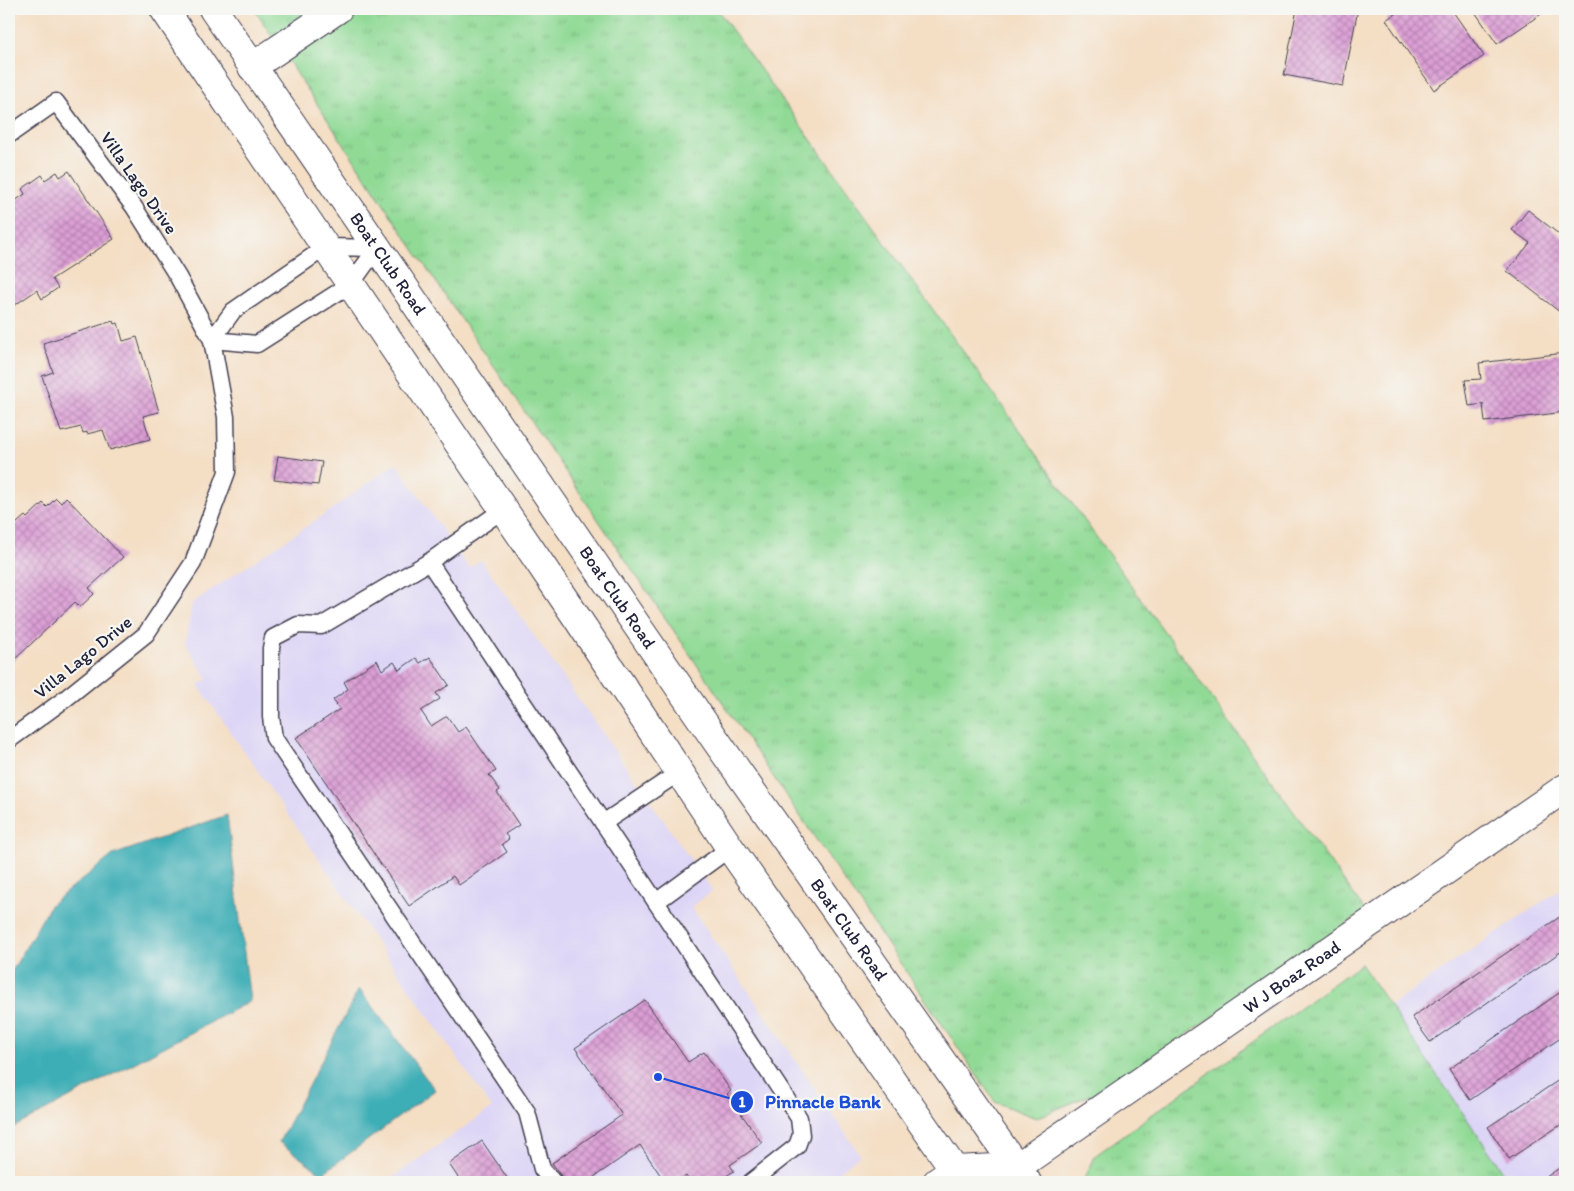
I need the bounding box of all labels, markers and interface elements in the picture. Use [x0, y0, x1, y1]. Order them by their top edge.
street label: Villa Lago Drive [96, 128, 182, 238]
street label: Boat Club Road [345, 208, 431, 319]
street label: Boat Club Road [575, 542, 661, 653]
street label: Villa Lago Drive [29, 611, 137, 703]
street label: Boat Club Road [806, 874, 893, 985]
street label: W J Boaz Road [1239, 936, 1345, 1018]
callout: Pinnacle Bank [730, 1085, 891, 1119]
text: Pinnacle Bank [765, 1090, 881, 1113]
text: 1 [739, 1093, 746, 1111]

